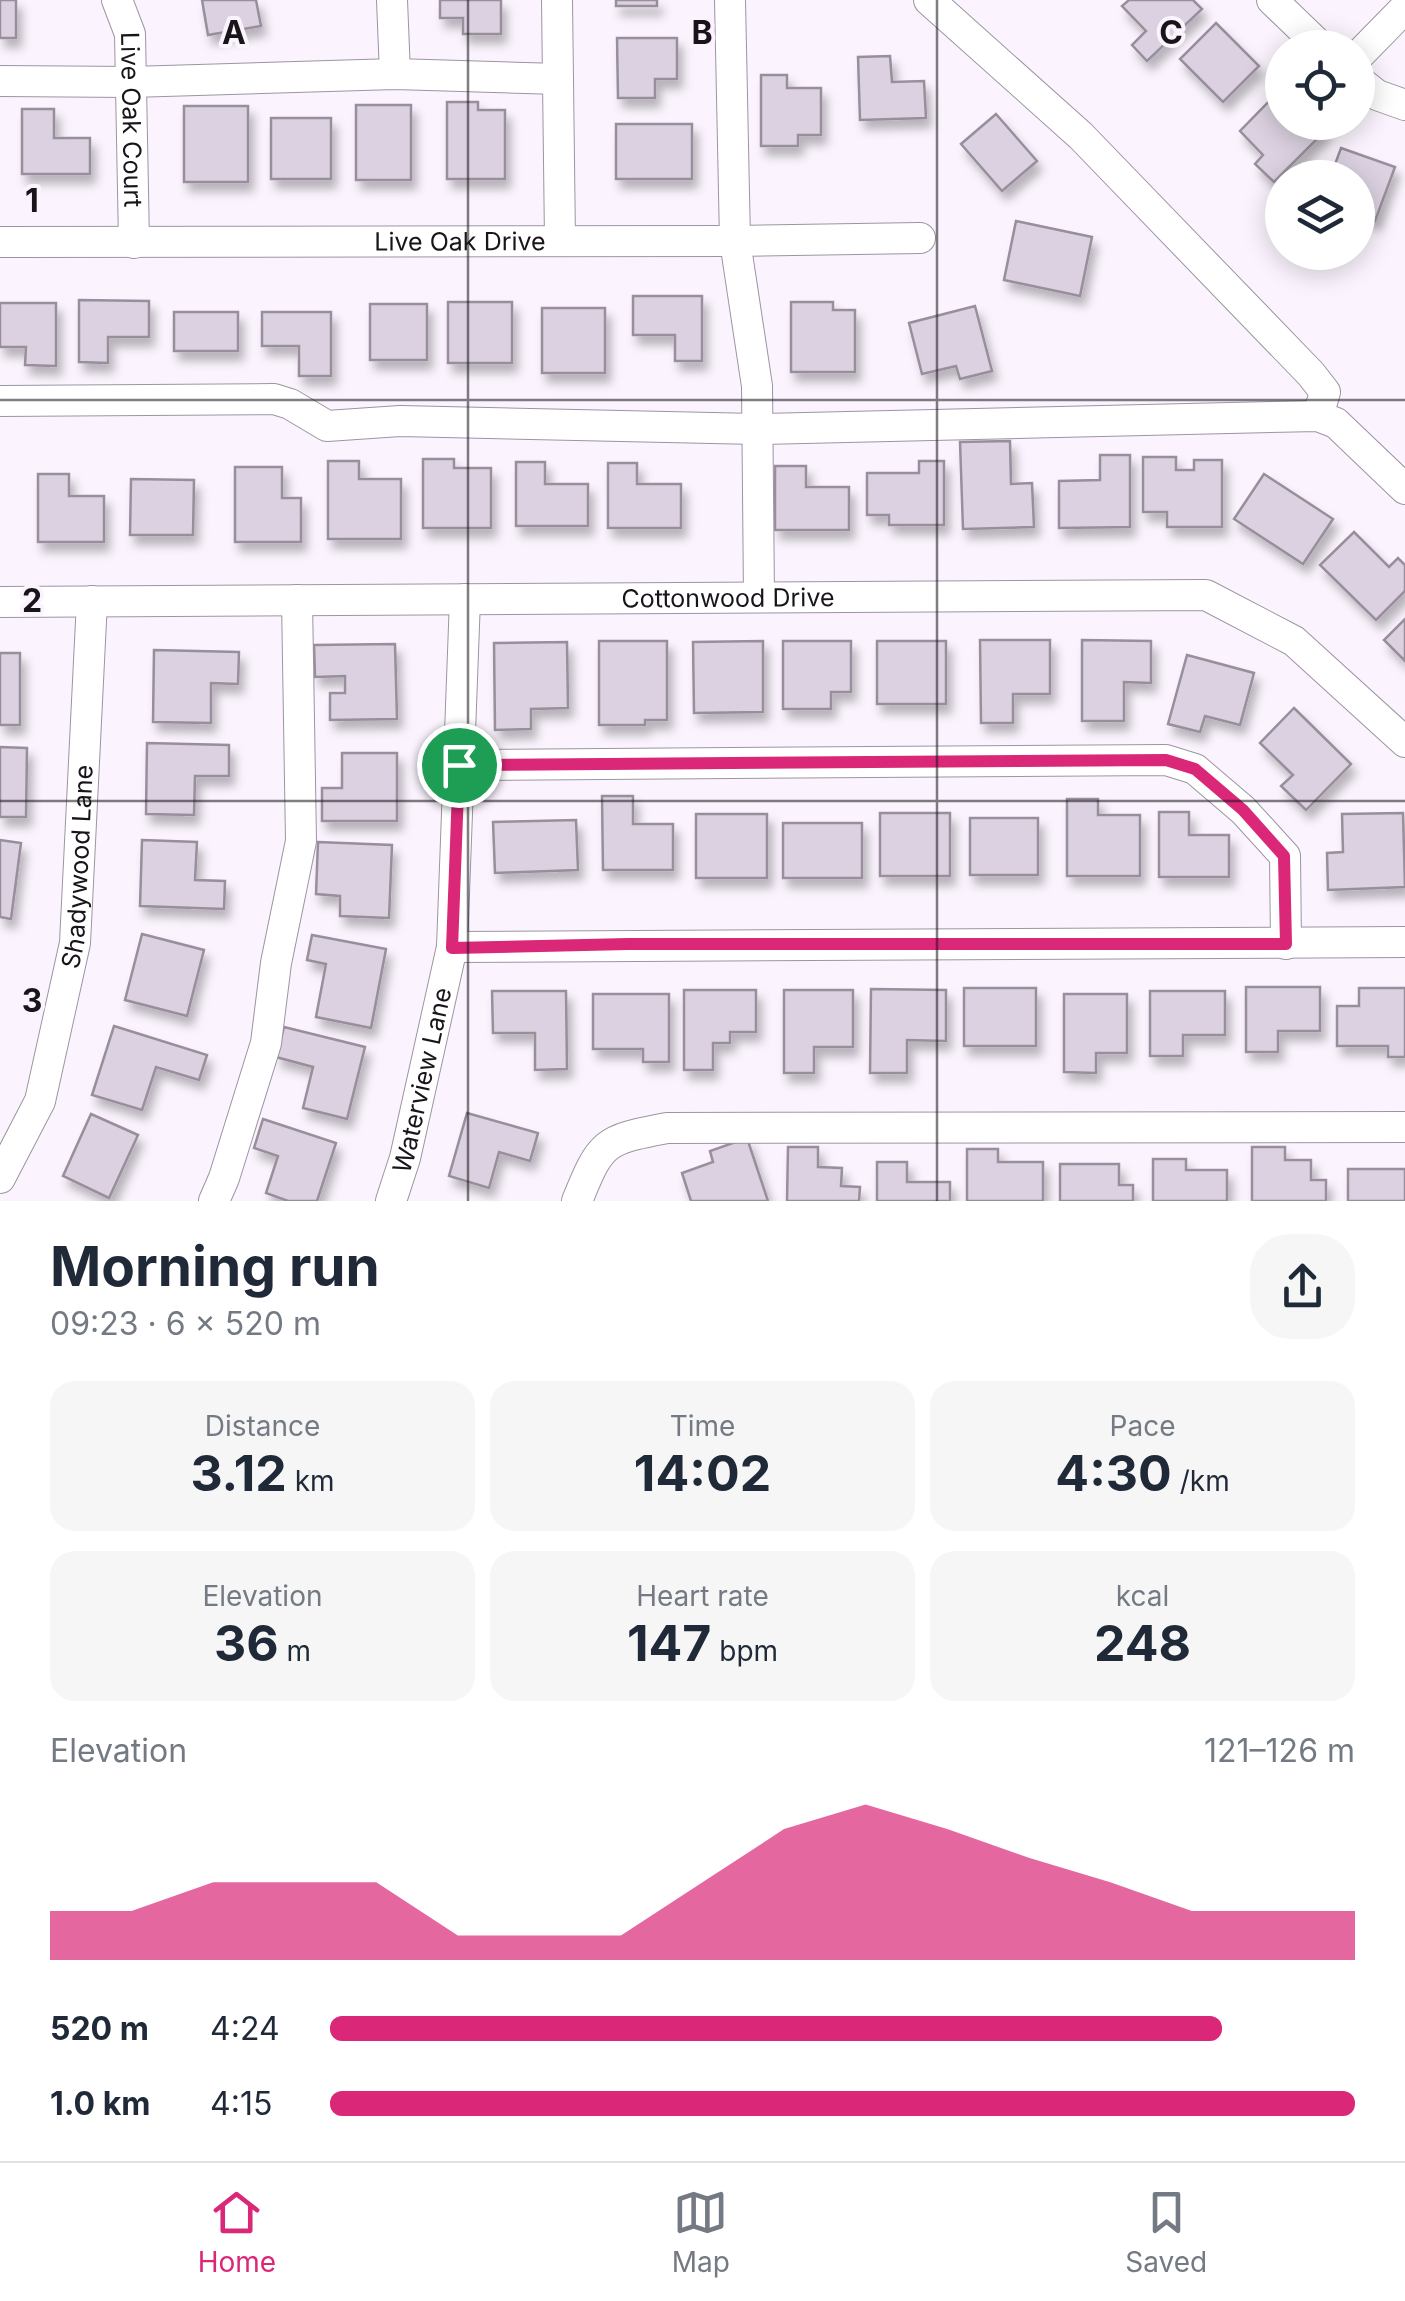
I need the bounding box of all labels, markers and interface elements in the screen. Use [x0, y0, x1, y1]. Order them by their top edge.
text: A [222, 13, 246, 52]
text: B [691, 13, 713, 52]
text: C [1159, 13, 1183, 52]
map controls [1265, 30, 1375, 270]
button: locate [1265, 30, 1375, 140]
street label: Live Oak Court [115, 32, 148, 208]
button: layers [1265, 160, 1375, 270]
text: 1 [25, 181, 39, 220]
street label: Live Oak Drive [374, 226, 546, 256]
text: 2 [22, 581, 42, 620]
street label: Cottonwood Drive [621, 582, 835, 613]
pin [417, 723, 502, 808]
icon: arrive [432, 738, 487, 793]
street label: Shadywood Lane [55, 764, 99, 971]
text: 3 [22, 981, 42, 1020]
street label: Waterview Lane [386, 985, 458, 1177]
text: Morning run [50, 1233, 380, 1299]
button: share [1250, 1234, 1355, 1339]
text: 09:23 · 6 × 520 m [50, 1304, 321, 1343]
text: Distance [205, 1409, 320, 1443]
text: Time [670, 1409, 735, 1443]
text: Pace [1110, 1409, 1175, 1443]
text: 3.12 [190, 1443, 287, 1503]
text: 14:02 [634, 1443, 771, 1503]
text: 4:30 [1055, 1443, 1172, 1503]
text: km [287, 1464, 335, 1498]
text: /km [1172, 1464, 1230, 1498]
text: Elevation [203, 1579, 322, 1613]
text: Heart rate [636, 1579, 769, 1613]
text: kcal [1116, 1579, 1169, 1613]
text: 36 [214, 1613, 279, 1673]
text: 147 [627, 1613, 711, 1673]
text: 248 [1094, 1613, 1191, 1673]
text: m [279, 1634, 311, 1668]
text: bpm [711, 1634, 778, 1668]
text: Elevation [50, 1731, 187, 1770]
text: 121–126 m [1204, 1731, 1355, 1770]
text: 520 m [50, 2009, 149, 2048]
text: 4:24 [210, 2009, 280, 2048]
text: 1.0 km [50, 2084, 150, 2123]
text: 4:15 [210, 2084, 272, 2123]
tab: Home [198, 2185, 276, 2279]
tab: Map [672, 2185, 730, 2279]
tab: Saved [1125, 2185, 1207, 2279]

